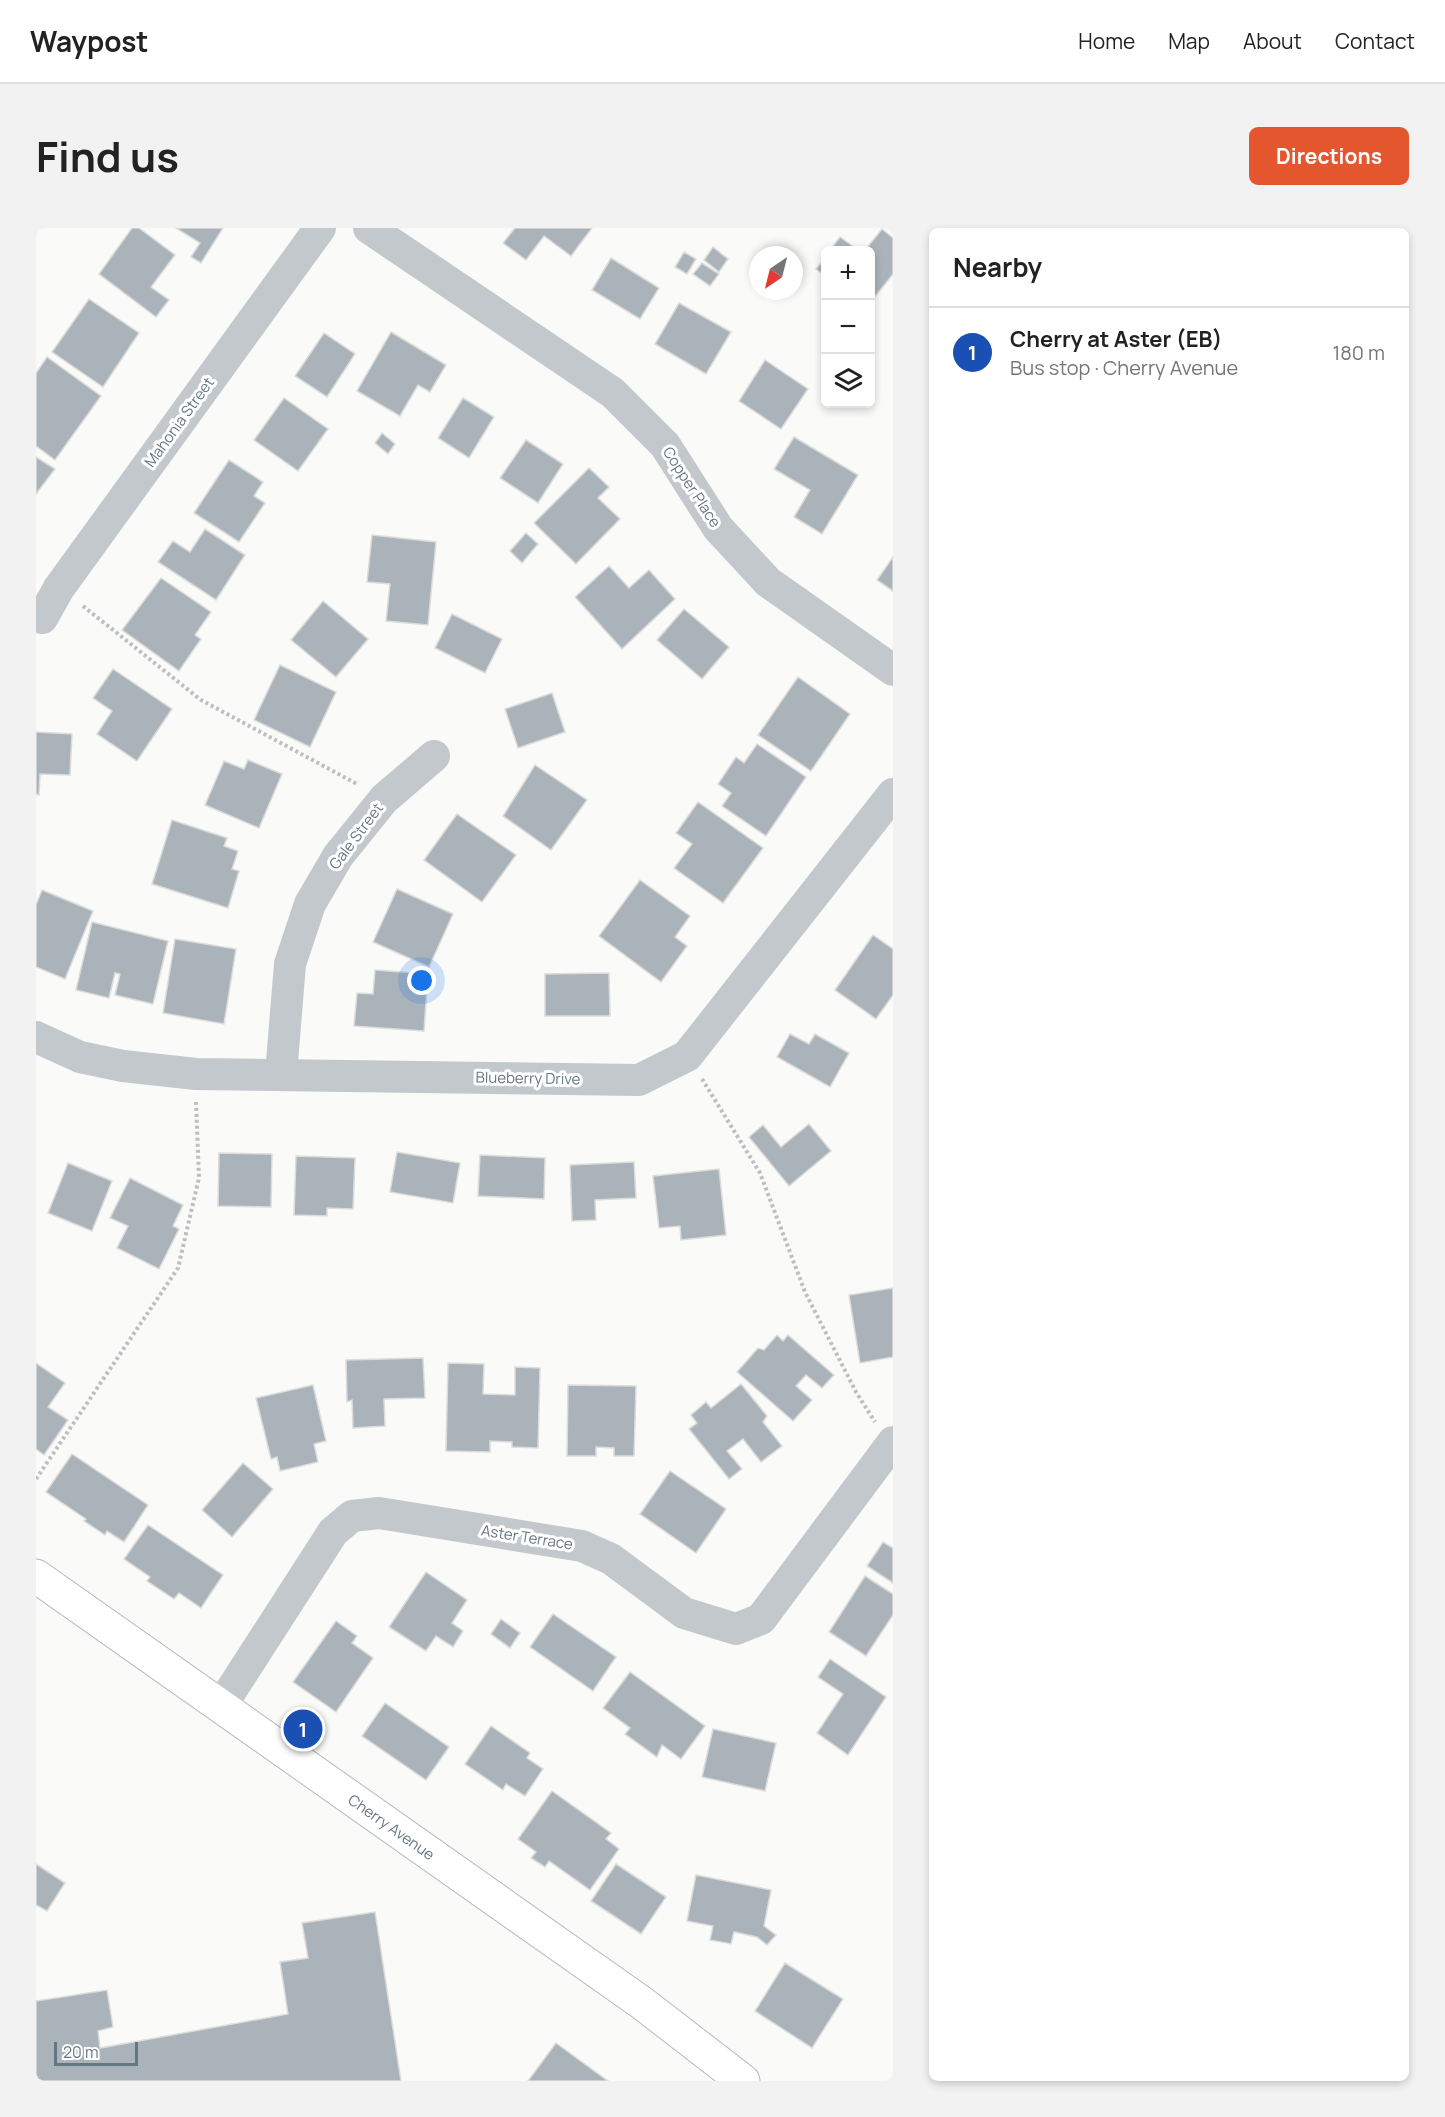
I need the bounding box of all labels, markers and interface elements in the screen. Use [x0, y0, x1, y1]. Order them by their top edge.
text: Waypost [30, 22, 149, 60]
text: Home [1078, 27, 1135, 55]
text: Map [1168, 27, 1210, 55]
text: About [1243, 27, 1302, 55]
text: Contact [1335, 27, 1415, 55]
text: Find us [36, 127, 179, 185]
button: Directions [1249, 127, 1409, 185]
north arrow [749, 246, 803, 300]
map controls [821, 246, 875, 408]
button: + [821, 246, 875, 300]
text: Nearby [953, 249, 1042, 285]
button: − [821, 300, 875, 354]
text: Cherry at Aster (EB) [1010, 324, 1222, 354]
text: 1 [968, 339, 977, 366]
text: 180 m [1332, 339, 1385, 366]
button: layers [821, 354, 875, 408]
text: Bus stop · Cherry Avenue [1010, 354, 1238, 381]
street label: Mahonia Street [139, 373, 219, 471]
street label: Copper Place [658, 443, 726, 532]
street label: Gale Street [324, 798, 388, 874]
your location [407, 966, 436, 995]
street label: Blueberry Drive [475, 1067, 581, 1089]
street label: Aster Terrace [480, 1519, 575, 1555]
pin: 1 [284, 1706, 322, 1752]
street label: Cherry Avenue [344, 1789, 439, 1864]
scale bar [54, 2039, 138, 2066]
text: 20 m [63, 2041, 99, 2063]

